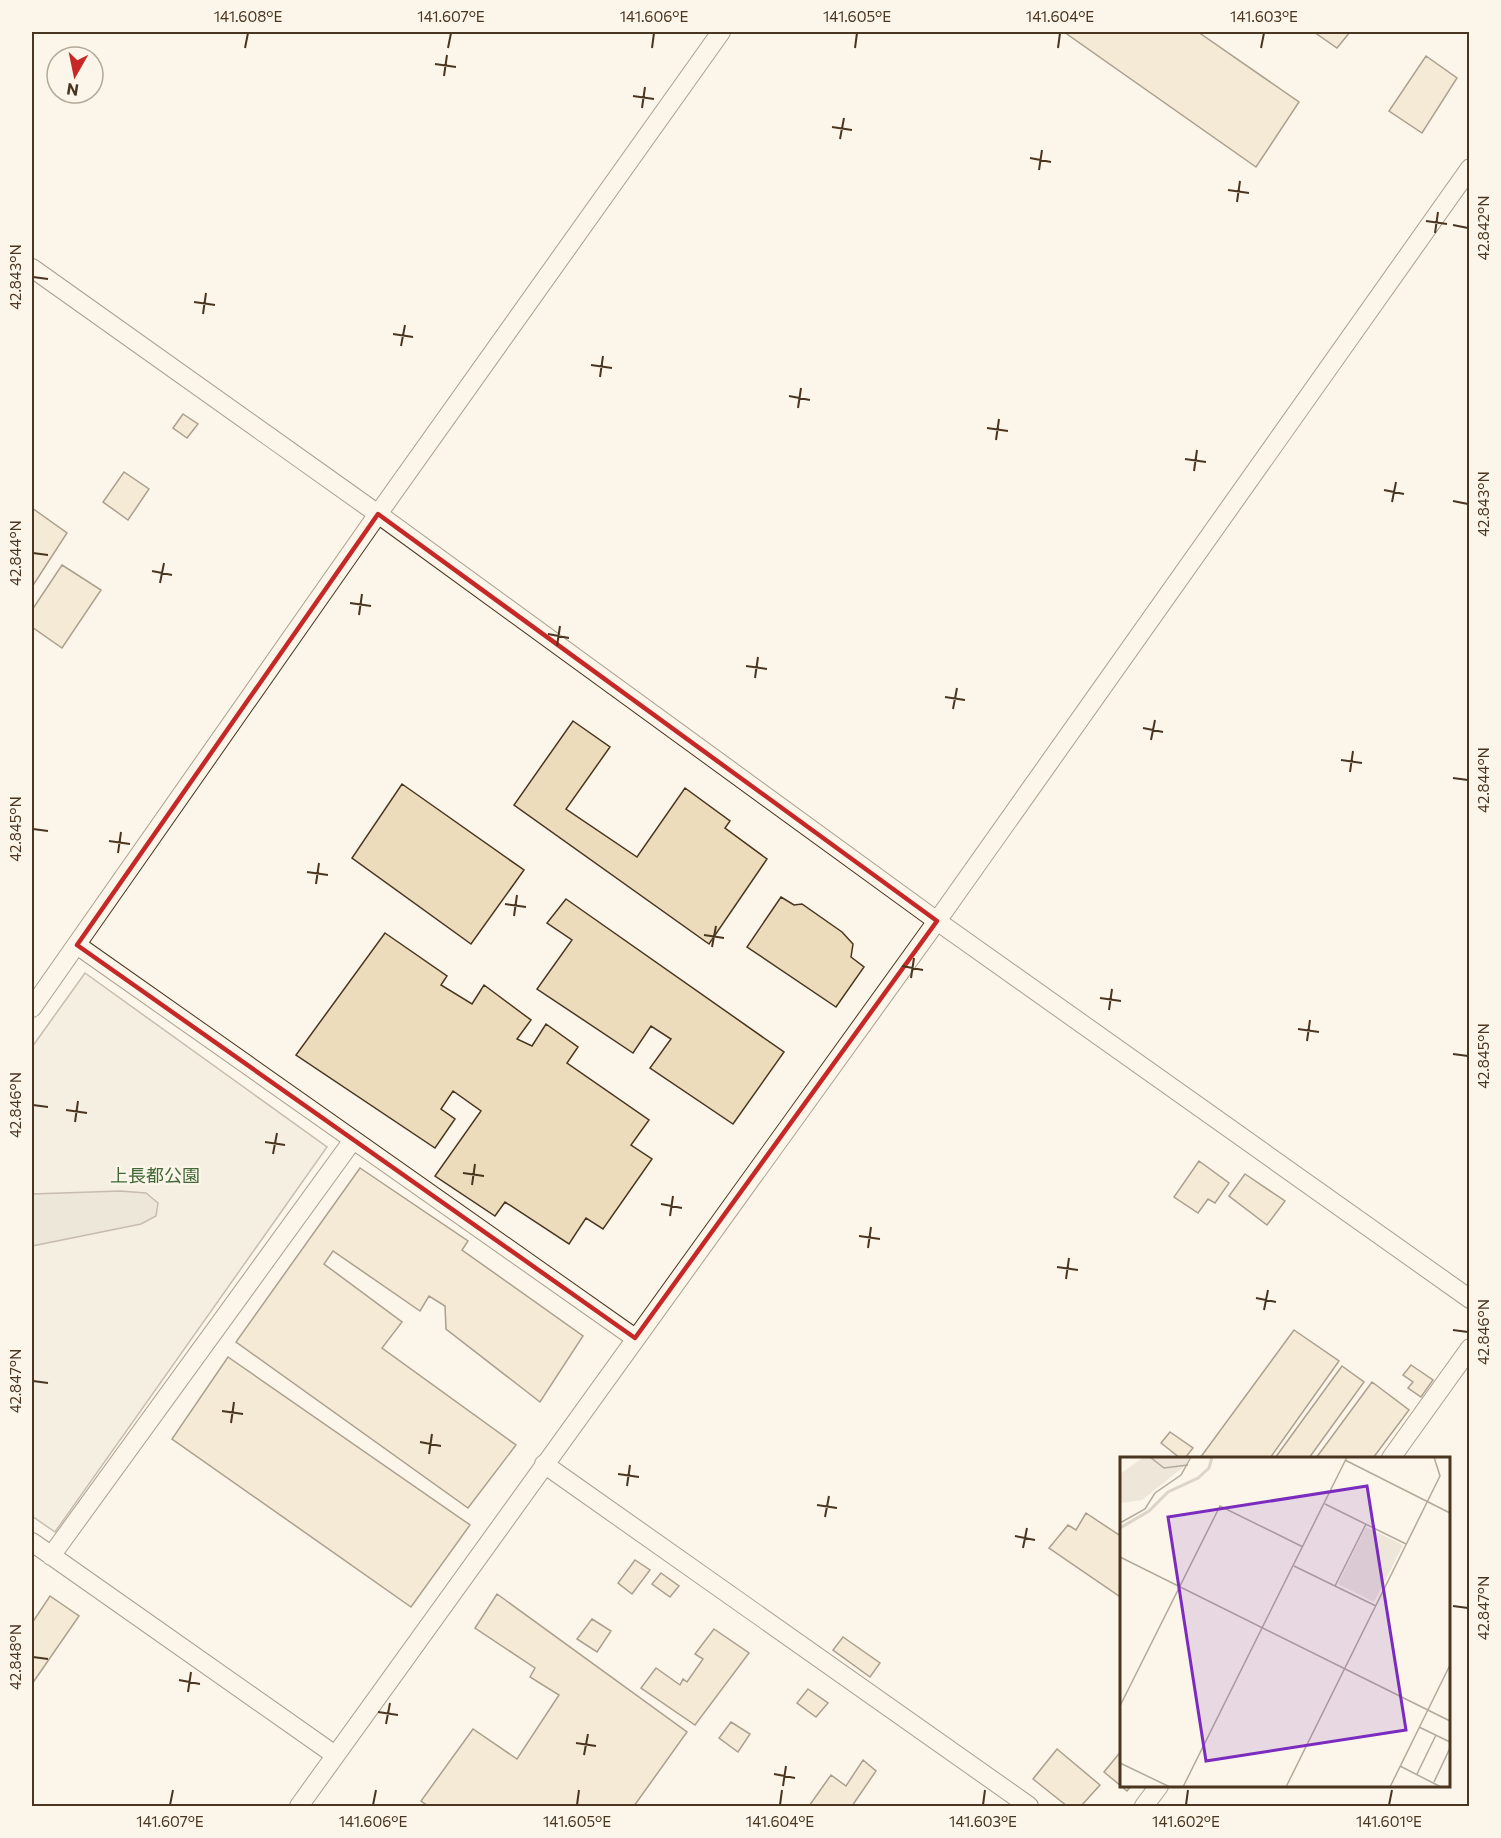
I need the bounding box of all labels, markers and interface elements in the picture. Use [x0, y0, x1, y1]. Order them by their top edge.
text: 141.608°E [214, 7, 282, 25]
text: 141.607°E [417, 7, 485, 25]
text: 141.606°E [620, 7, 688, 25]
text: 141.605°E [823, 7, 891, 25]
text: 141.604°E [1026, 7, 1094, 25]
text: 141.603°E [1230, 7, 1298, 25]
north arrow [45, 45, 105, 105]
text: N [65, 80, 80, 101]
text: 42.842°N [1474, 195, 1492, 261]
text: 42.843°N [6, 244, 24, 310]
text: 42.843°N [1474, 471, 1492, 537]
text: 42.844°N [6, 520, 24, 586]
text: 42.844°N [1474, 747, 1492, 813]
text: 42.845°N [6, 796, 24, 862]
text: 42.845°N [1474, 1023, 1492, 1089]
text: 42.846°N [6, 1072, 24, 1138]
park label: 上長都公園 [110, 1164, 200, 1186]
text: 42.846°N [1474, 1299, 1492, 1365]
text: 42.847°N [6, 1349, 24, 1413]
inset map [1120, 1457, 1450, 1787]
text: 42.847°N [1474, 1576, 1492, 1640]
text: 42.848°N [6, 1624, 24, 1690]
text: 141.607°E [136, 1812, 204, 1830]
text: 141.606°E [339, 1812, 407, 1830]
text: 141.605°E [543, 1812, 611, 1830]
text: 141.604°E [746, 1812, 814, 1830]
text: 141.603°E [949, 1812, 1017, 1830]
text: 141.602°E [1152, 1812, 1220, 1830]
text: 141.601°E [1356, 1812, 1422, 1830]

